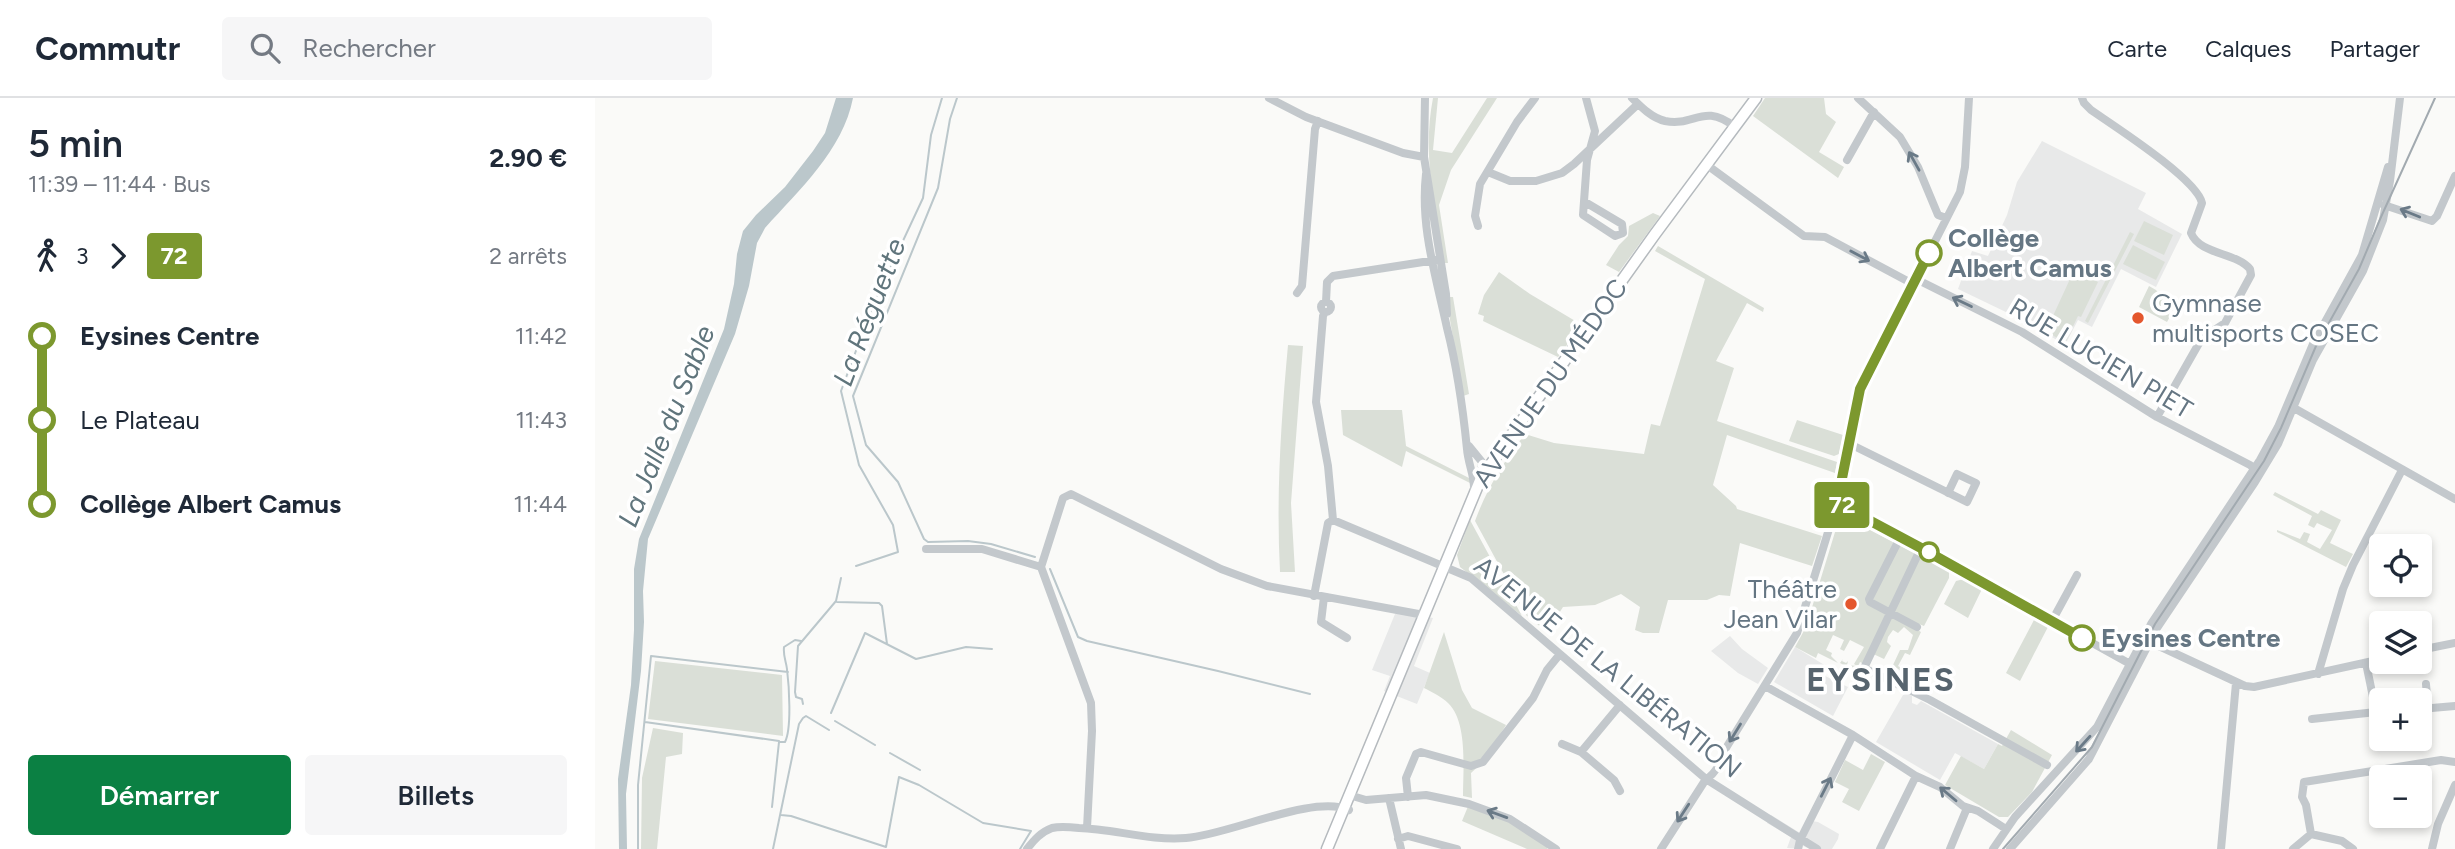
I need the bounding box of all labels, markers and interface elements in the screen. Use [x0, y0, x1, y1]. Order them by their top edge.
search box [222, 17, 712, 80]
text: Commutr [35, 29, 180, 68]
icon: search [246, 29, 284, 67]
text: Rechercher [302, 32, 436, 64]
text: Carte [2107, 34, 2167, 63]
text: Calques [2205, 34, 2291, 63]
text: Partager [2329, 34, 2420, 63]
text: 5 min [28, 121, 123, 167]
text: 2.90 € [489, 142, 567, 174]
one-way arrow [1906, 151, 1920, 171]
text: 11:39 – 11:44 · Bus [28, 170, 211, 198]
one-way arrow [2399, 206, 2421, 219]
place label: Collège Albert Camus [1948, 222, 2112, 284]
water label: La Réguette [825, 234, 913, 390]
icon: walk [28, 237, 66, 275]
icon: forward [99, 237, 137, 275]
marker: Collège Albert Camus [1916, 240, 1942, 266]
text: 72 [161, 241, 188, 270]
text: 3 [76, 242, 89, 270]
text: 2 arrêts [489, 242, 567, 270]
one-way arrow [1849, 249, 1870, 263]
street label: AVENUE DU MÉDOC [1466, 273, 1634, 493]
place label: Gymnase multisports COSEC [2152, 287, 2379, 349]
street label: RUE LUCIEN PIET [2004, 291, 2199, 426]
one-way arrow [1952, 295, 1973, 309]
marker: Gymnase multisports COSEC [2130, 310, 2146, 326]
text: Eysines Centre [80, 320, 259, 352]
water label: La Jalle du Sable [610, 320, 722, 532]
text: 11:42 [515, 322, 567, 350]
text: Le Plateau [80, 404, 200, 436]
text: 11:43 [515, 406, 567, 434]
line badge: 72 [1811, 482, 1873, 528]
text: Collège Albert Camus [80, 488, 341, 520]
text: 11:44 [514, 490, 567, 518]
text: 72 [1828, 490, 1856, 519]
map controls [2369, 534, 2432, 828]
button: locate [2369, 534, 2432, 597]
unlabelled marker [1919, 542, 1939, 562]
street label: AVENUE DE LA LIBÉRATION [1468, 549, 1748, 785]
place label: Théâtre Jean Vilar [1723, 573, 1837, 635]
marker: Théâtre Jean Vilar [1843, 596, 1859, 612]
button: layers [2369, 611, 2432, 674]
place label: Eysines Centre [2101, 622, 2280, 654]
marker: Eysines Centre [2069, 625, 2095, 651]
district label: EYSINES [1806, 660, 1956, 699]
button: + [2369, 688, 2432, 751]
one-way arrow [1728, 723, 1743, 742]
one-way arrow [2075, 735, 2091, 753]
button: Démarrer [28, 755, 291, 835]
button: Billets [305, 755, 567, 835]
button: − [2369, 765, 2432, 828]
one-way arrow [1820, 777, 1834, 798]
one-way arrow [1940, 786, 1958, 802]
one-way arrow [1676, 803, 1690, 823]
one-way arrow [1487, 807, 1509, 819]

